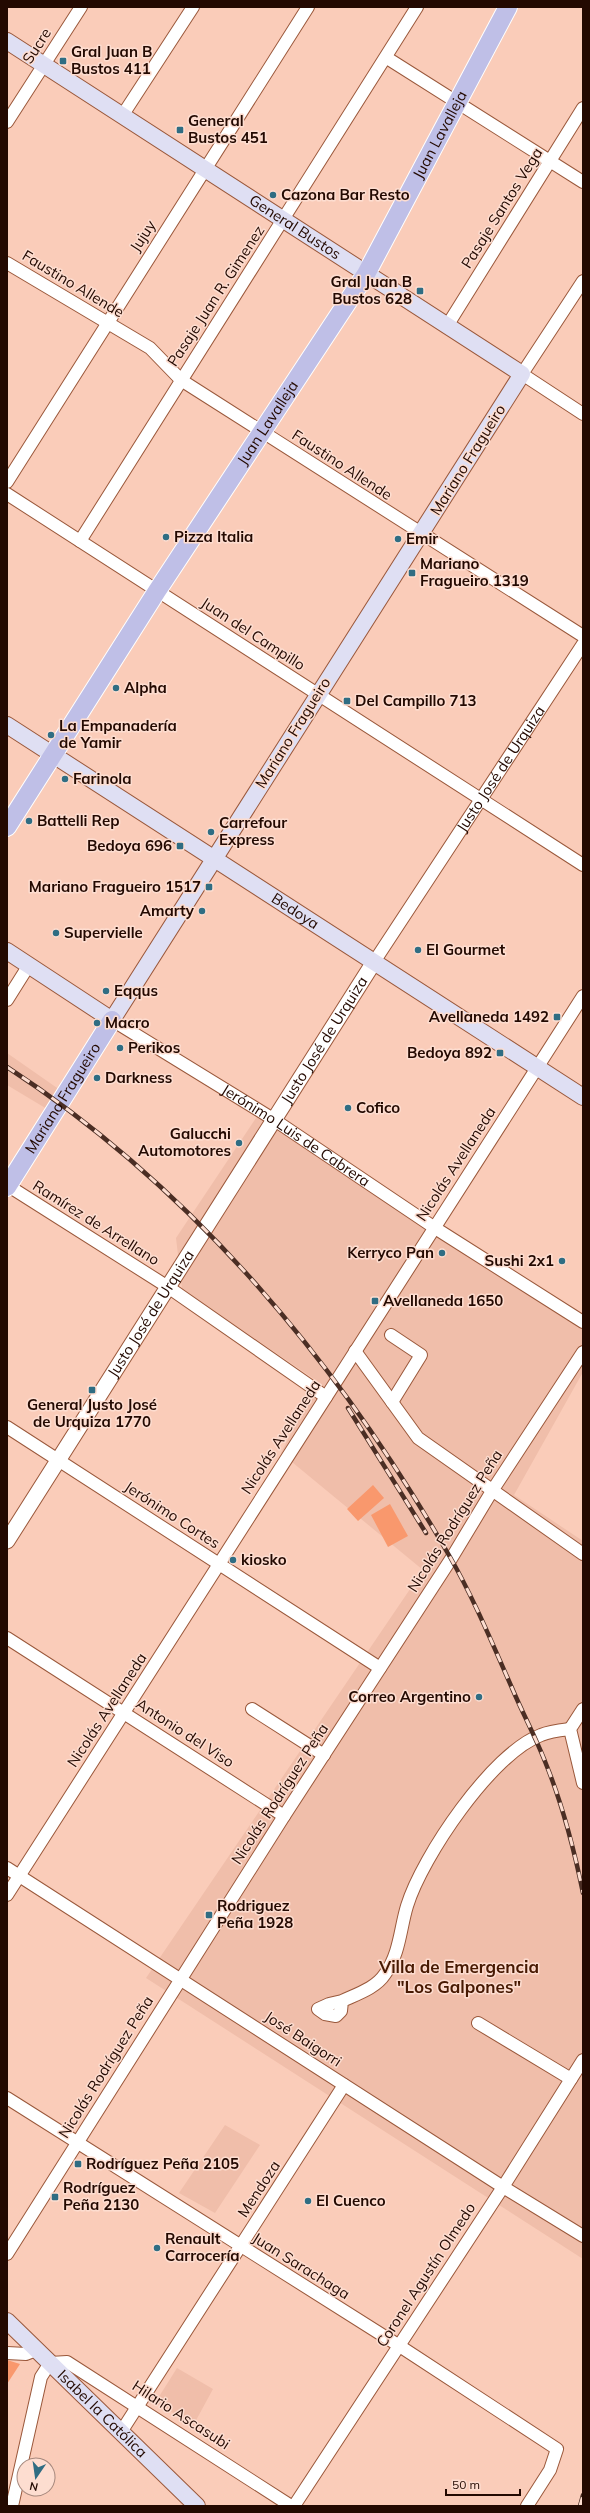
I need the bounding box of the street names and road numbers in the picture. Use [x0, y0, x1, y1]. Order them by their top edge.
street label: Sucre [18, 24, 55, 67]
street label: Juan Lavalleja [408, 87, 471, 182]
street label: Pasaje Santos Vega [457, 144, 546, 272]
street label: General Bustos [246, 190, 345, 263]
street label: Jujuy [125, 216, 160, 255]
street label: Pasaje Juan R. Gimenez [163, 222, 268, 370]
street label: Faustino Allende [19, 246, 128, 321]
street label: Juan Lavalleja [233, 377, 302, 468]
street label: Mariano Fragueiro [426, 401, 509, 519]
street label: Faustino Allende [289, 425, 396, 504]
street label: Juan del Campillo [198, 593, 309, 674]
street label: Mariano Fragueiro [251, 674, 334, 792]
street label: Justo José de Urquiza [452, 702, 549, 835]
street label: Bedoya [268, 888, 323, 933]
street label: Justo José de Urquiza [277, 973, 371, 1107]
street label: Mariano Fragueiro [21, 1039, 104, 1157]
street label: Jerónimo Luis de Cabrera [218, 1080, 374, 1191]
street label: Nicolás Avellaneda [412, 1103, 500, 1224]
street label: Ramírez de Arrellano [29, 1176, 163, 1269]
street label: Justo José de Urquiza [103, 1246, 198, 1381]
street label: Nicolás Avellaneda [237, 1376, 325, 1497]
street label: Nicolás Rodríguez Peña [403, 1446, 506, 1595]
street label: Jerónimo Cortes [121, 1477, 224, 1552]
street label: Nicolás Avellaneda [63, 1649, 151, 1770]
street label: Antonio del Viso [133, 1694, 238, 1771]
street label: Nicolás Rodríguez Peña [227, 1720, 332, 1868]
street label: Nicolás Rodríguez Peña [54, 1992, 157, 2141]
street label: José Baigorri [261, 2007, 345, 2070]
street label: Mendoza [233, 2157, 284, 2221]
street label: Coronel Agustín Olmedo [372, 2199, 479, 2350]
street label: Juan Sarachaga [249, 2228, 353, 2303]
street label: Isabel la Católica [54, 2365, 152, 2461]
street label: Hilario Ascasubi [129, 2376, 234, 2453]

